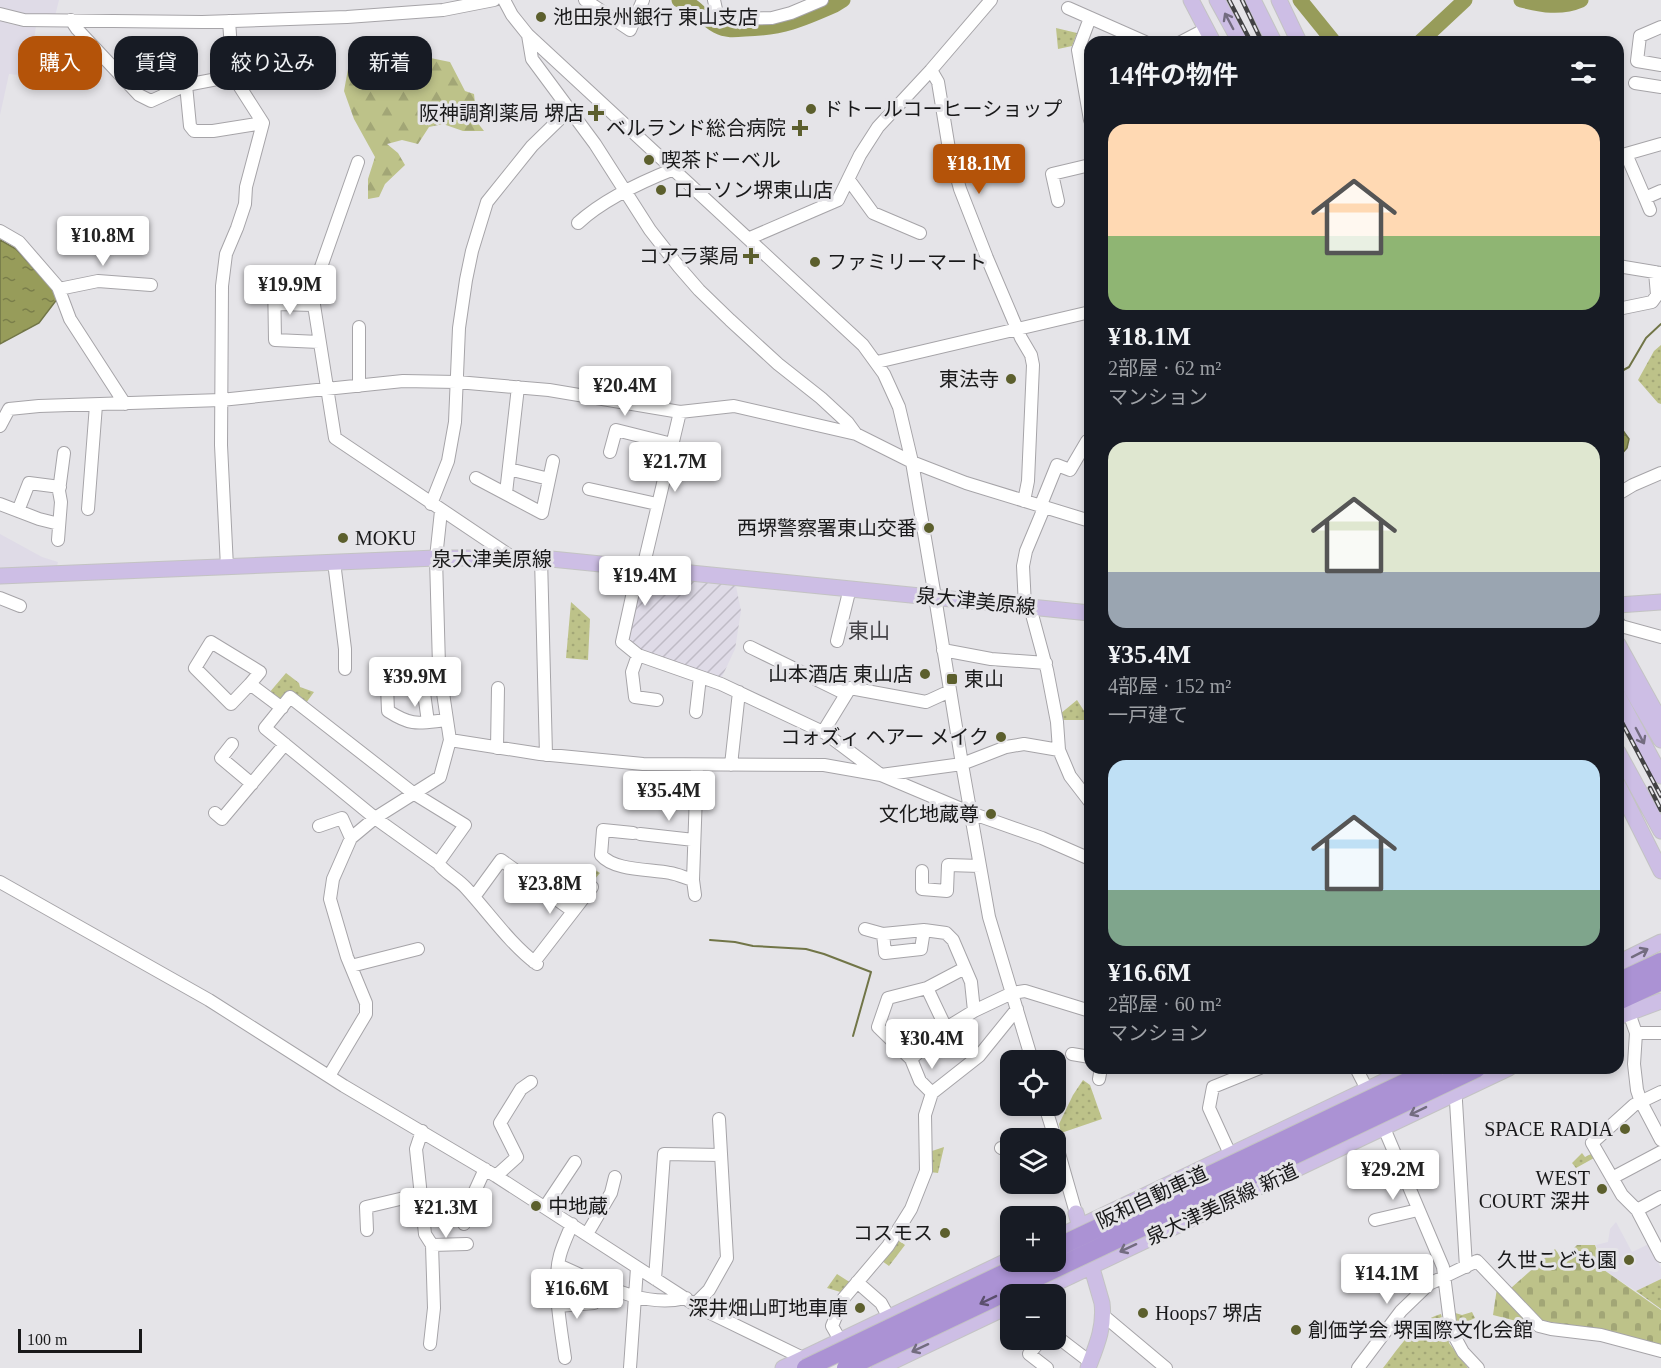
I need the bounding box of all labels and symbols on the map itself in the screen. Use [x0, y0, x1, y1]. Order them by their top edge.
place label: 池田泉州銀行 東山支店 [553, 6, 758, 28]
marker: 池田泉州銀行 東山支店 [534, 10, 548, 24]
one-way arrow [1223, 13, 1235, 30]
place label: ドトールコーヒーショップ [823, 98, 1062, 120]
place label: 阪神調剤薬局 堺店 [419, 102, 584, 124]
marker: ドトールコーヒーショップ [804, 102, 818, 116]
marker: 阪神調剤薬局 堺店 [589, 106, 603, 120]
place label: ベルランド総合病院 [606, 117, 786, 139]
marker: ベルランド総合病院 [791, 119, 809, 137]
pin: ¥18.1M [930, 144, 1028, 195]
place label: 喫茶ドーベル [661, 149, 781, 171]
marker: 喫茶ドーベル [642, 153, 656, 167]
place label: ローソン堺東山店 [673, 179, 833, 201]
marker: ローソン堺東山店 [654, 183, 668, 197]
pin: ¥10.8M [54, 216, 152, 267]
place label: コアラ薬局 [639, 245, 739, 267]
marker: コアラ薬局 [744, 249, 758, 263]
place label: ファミリーマート [827, 251, 987, 273]
marker: ファミリーマート [808, 255, 822, 269]
pin: ¥19.9M [241, 265, 339, 316]
pin: ¥20.4M [576, 366, 674, 417]
place label: 東法寺 [939, 368, 999, 390]
marker: 東法寺 [1004, 372, 1018, 386]
pin: ¥21.7M [626, 442, 724, 493]
place label: 西堺警察署東山交番 [737, 517, 917, 539]
marker: 西堺警察署東山交番 [922, 521, 936, 535]
place label: MOKU [355, 527, 417, 549]
marker: MOKU [336, 531, 350, 545]
street label: 泉大津美原線 [432, 548, 552, 570]
pin: ¥19.4M [596, 556, 694, 607]
street label: 泉大津美原線 [915, 584, 1037, 618]
district label: 東山 [848, 619, 890, 643]
pin: ¥39.9M [366, 657, 464, 708]
place label: 山本酒店 東山店 [768, 663, 913, 685]
marker: 山本酒店 東山店 [918, 667, 932, 681]
place label: 東山 [964, 668, 1004, 690]
marker: 東山 [945, 672, 959, 686]
place label: コォズィ ヘアー メイク [781, 726, 989, 748]
one-way arrow [1635, 726, 1646, 744]
marker: コォズィ ヘアー メイク [994, 730, 1008, 744]
pin: ¥35.4M [620, 771, 718, 822]
place label: 文化地蔵尊 [879, 803, 979, 825]
marker: 文化地蔵尊 [984, 807, 998, 821]
pin: ¥23.8M [501, 864, 599, 915]
one-way arrow [1630, 946, 1648, 958]
pin: ¥30.4M [883, 1019, 981, 1070]
one-way arrow [1409, 1105, 1427, 1117]
place label: SPACE RADIA [1484, 1118, 1614, 1140]
marker: SPACE RADIA [1618, 1122, 1632, 1136]
pin: ¥29.2M [1344, 1150, 1442, 1201]
street label: 泉大津美原線 新道 [1143, 1159, 1301, 1249]
street label: 阪和自動車道 [1093, 1162, 1211, 1232]
place label: WEST COURT 深井 [1479, 1167, 1590, 1212]
marker: WEST COURT 深井 [1595, 1182, 1609, 1196]
pin: ¥21.3M [397, 1188, 495, 1239]
place label: 中地蔵 [548, 1195, 608, 1217]
marker: 中地蔵 [529, 1199, 543, 1213]
place label: コスモス [853, 1222, 933, 1244]
marker: コスモス [938, 1226, 952, 1240]
one-way arrow [1119, 1243, 1137, 1255]
place label: 久世こども園 [1497, 1249, 1617, 1271]
marker: 久世こども園 [1622, 1253, 1636, 1267]
pin: ¥14.1M [1338, 1254, 1436, 1305]
pin: ¥16.6M [528, 1269, 626, 1320]
one-way arrow [979, 1295, 997, 1307]
place label: 深井畑山町地車庫 [688, 1297, 848, 1319]
marker: 深井畑山町地車庫 [853, 1301, 867, 1315]
place label: Hoops7 堺店 [1155, 1302, 1262, 1325]
marker: Hoops7 堺店 [1136, 1306, 1150, 1320]
place label: 創価学会 堺国際文化会館 [1308, 1319, 1533, 1341]
marker: 創価学会 堺国際文化会館 [1289, 1323, 1303, 1337]
scale bar [18, 1326, 142, 1354]
one-way arrow [912, 1343, 930, 1355]

